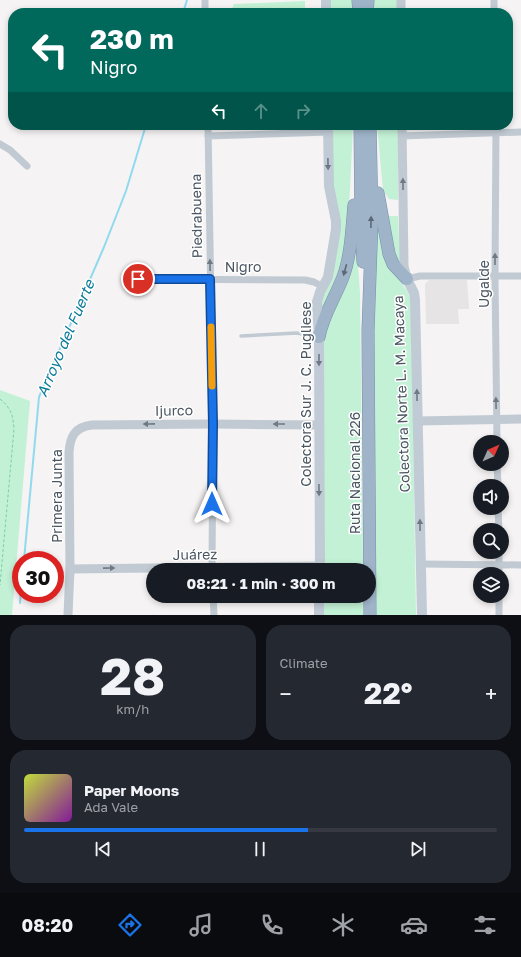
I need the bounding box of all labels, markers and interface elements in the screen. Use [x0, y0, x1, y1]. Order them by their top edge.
text: 230 m [90, 22, 174, 55]
icon: left [24, 24, 76, 76]
text: Nigro [90, 56, 137, 78]
icon: left [208, 100, 230, 122]
icon: ahead [250, 100, 272, 122]
icon: right [292, 100, 314, 122]
one-way arrow [325, 158, 331, 171]
street label: Piedrabuena [187, 174, 205, 258]
one-way arrow [400, 177, 406, 190]
one-way arrow [368, 216, 375, 228]
one-way arrow [492, 252, 498, 265]
street label: Nigro [225, 258, 261, 275]
one-way arrow [206, 259, 213, 271]
street label: Ugalde [475, 260, 492, 308]
pin [121, 262, 155, 296]
one-way arrow [342, 264, 348, 276]
icon: arrive [127, 268, 149, 290]
water label: Arroyo del Fuerte [32, 276, 99, 400]
street label: Colectora Norte L. M. Macaya [389, 295, 413, 493]
street label: Colectora Sur J. C. Pugliese [297, 301, 314, 487]
one-way arrow [315, 354, 322, 366]
one-way arrow [414, 388, 420, 401]
one-way arrow [493, 397, 500, 409]
street label: Ijurco [155, 401, 193, 419]
street label: Ruta Nacional 226 [346, 412, 363, 534]
one-way arrow [142, 421, 155, 427]
one-way arrow [272, 421, 285, 427]
north arrow [473, 435, 509, 471]
map controls [473, 435, 509, 603]
street label: Primera Junta [48, 449, 65, 543]
button: sound [473, 479, 509, 515]
position arrow [191, 483, 233, 525]
one-way arrow [316, 484, 322, 497]
one-way arrow [417, 518, 423, 531]
button: search [473, 523, 509, 559]
street label: Juárez [172, 545, 218, 563]
speed limit sign: 30 [12, 551, 64, 603]
one-way arrow [103, 565, 116, 571]
button: layers [473, 567, 509, 603]
text: 08:21 · 1 min · 300 m [187, 574, 335, 592]
text: 28 [100, 644, 165, 706]
text: Climate [280, 655, 327, 671]
text: 22° [364, 675, 412, 711]
text: − [280, 680, 292, 707]
text: + [485, 680, 497, 707]
text: km/h [116, 701, 149, 717]
text: Paper Moons [84, 781, 179, 799]
text: Ada Vale [84, 799, 138, 815]
icon: previous [92, 838, 114, 860]
icon: pause [249, 838, 271, 860]
icon: next [407, 838, 429, 860]
icon: directions [116, 911, 144, 939]
icon: music [187, 911, 215, 939]
icon: phone [258, 911, 286, 939]
icon: climate [329, 911, 357, 939]
icon: car [400, 911, 428, 939]
icon: filters [471, 911, 499, 939]
text: 08:20 [22, 914, 73, 936]

